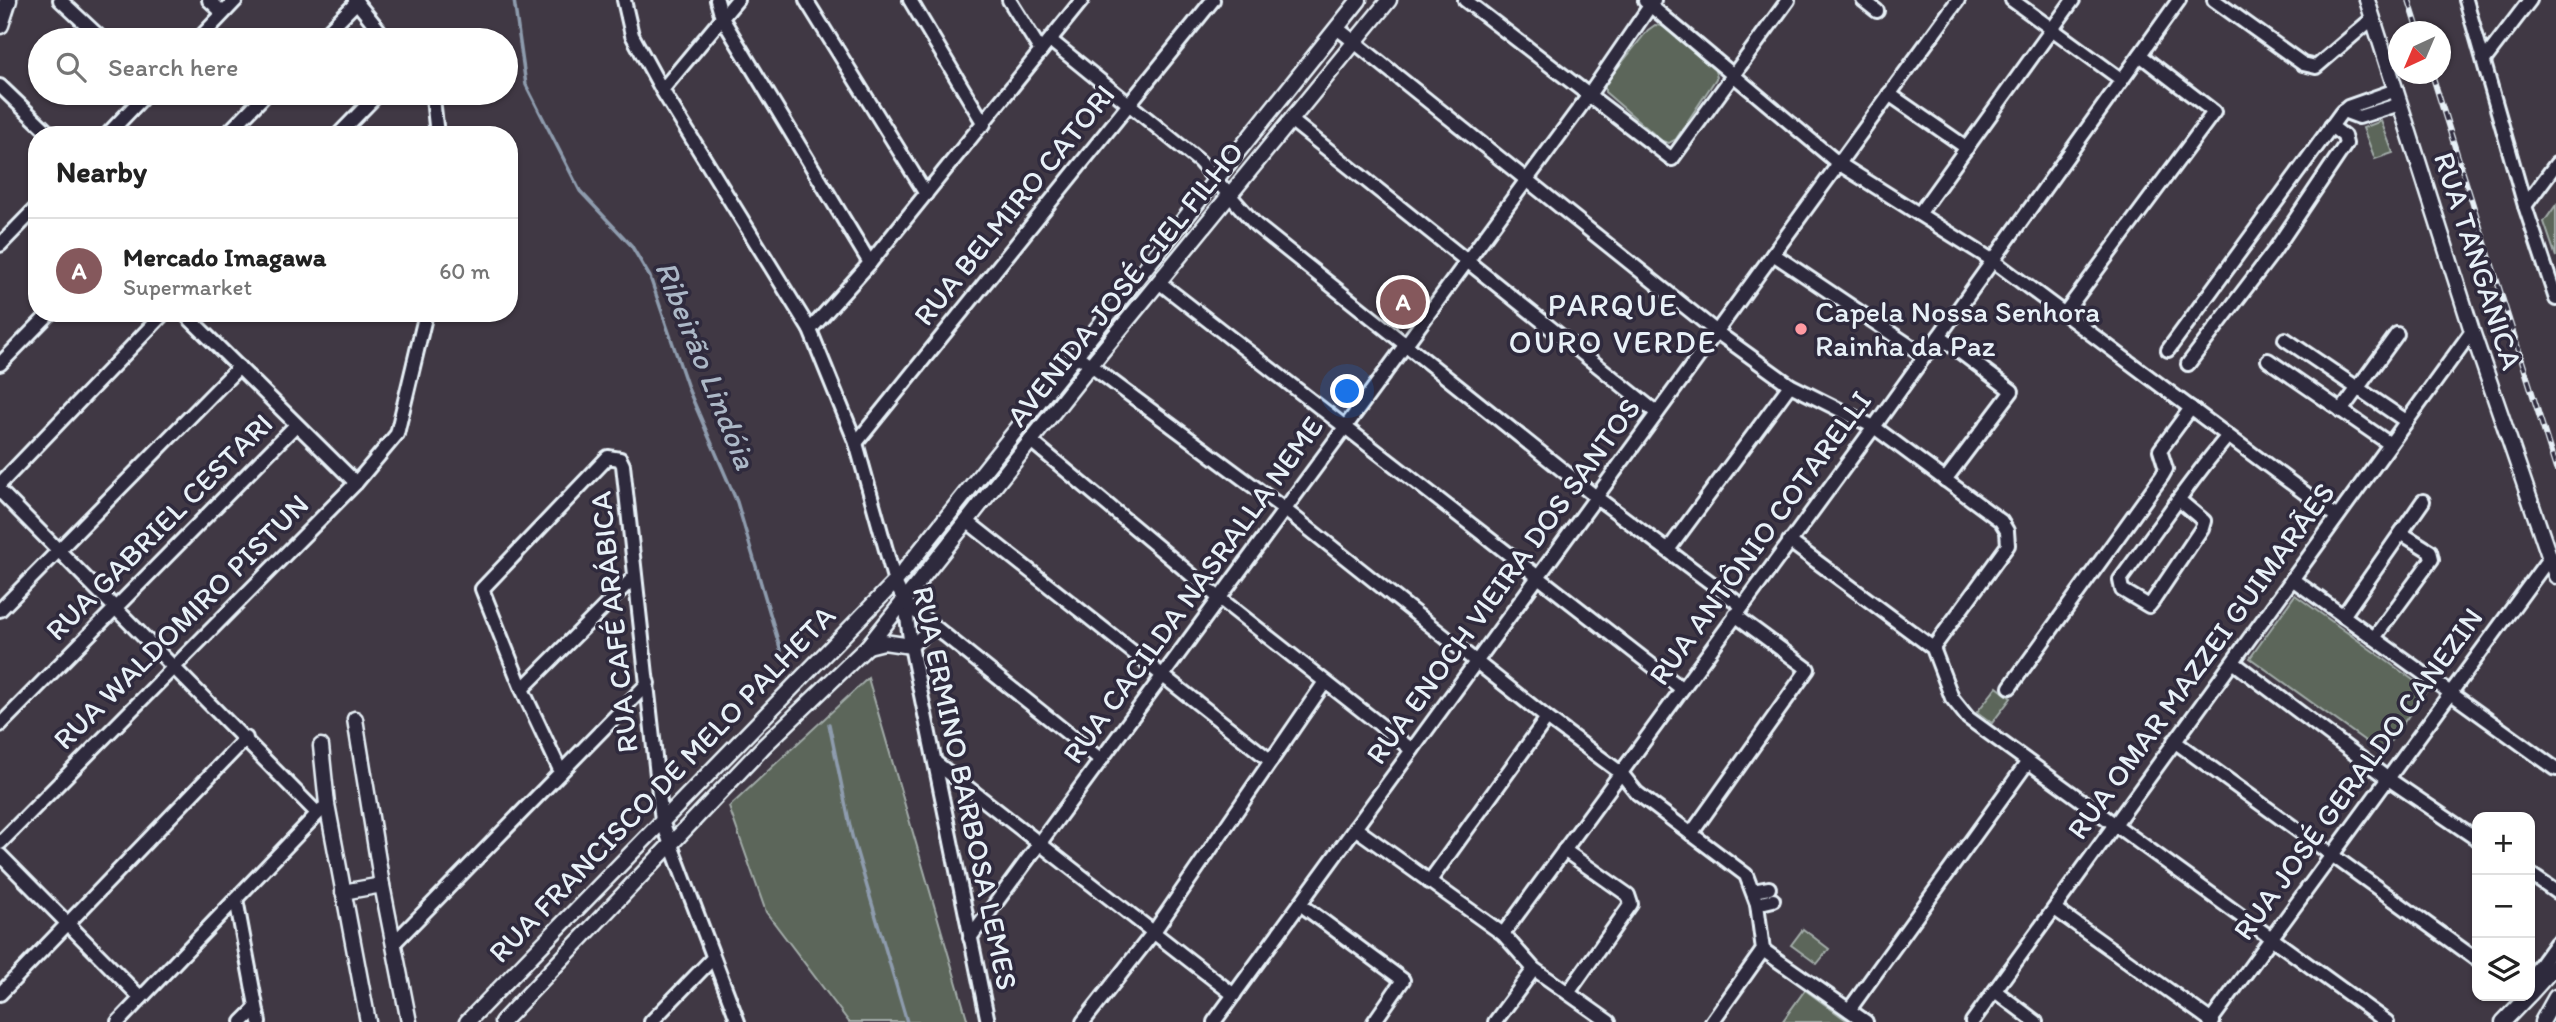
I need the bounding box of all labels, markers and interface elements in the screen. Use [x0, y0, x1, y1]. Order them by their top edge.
north arrow [2388, 21, 2451, 84]
search box [28, 28, 518, 105]
icon: search [52, 48, 90, 86]
text: Search here [108, 51, 238, 83]
street label: RUA BELMIRO CATORI [905, 77, 1122, 333]
street label: AVENIDA JOSÉ CIEL FILHO [998, 134, 1251, 434]
street label: RUA TANGANICA [2426, 147, 2531, 374]
text: Nearby [56, 153, 147, 190]
text: Mercado Imagawa [123, 241, 326, 273]
water label: Ribeirão Lindóia [647, 255, 765, 475]
text: A [72, 257, 86, 285]
text: 60 m [439, 257, 490, 285]
text: Supermarket [123, 273, 252, 301]
pin: A [1380, 276, 1426, 328]
district label: PARQUE OURO VERDE [1509, 286, 1717, 361]
place label: Capela Nossa Senhora Rainha da Paz [1815, 293, 2100, 364]
marker: Capela Nossa Senhora Rainha da Paz [1793, 321, 1809, 337]
your location [1330, 374, 1364, 408]
street label: RUA ANTÔNIO COTARELLI [1640, 383, 1879, 692]
street label: RUA ENOCH VIEIRA DOS SANTOS [1357, 390, 1648, 771]
street label: RUA GABRIEL CESTARI [37, 405, 280, 648]
street label: RUA CACILDA NASRALLA NEME [1054, 409, 1331, 771]
street label: RUA OMAR MAZZEI GUIMARÃES [2059, 475, 2343, 846]
street label: RUA WALDOMIRO PISTUN [45, 486, 316, 757]
street label: RUA CAFÉ ARÁBICA [581, 489, 646, 755]
street label: RUA ERMINO BARBOSA LEMES [905, 583, 1026, 993]
street label: RUA FRANCISCO DE MELO PALHETA [481, 597, 843, 970]
street label: RUA JOSÉ GERALDO CANEZIN [2224, 600, 2491, 947]
map controls [2472, 812, 2535, 1001]
button: + [2472, 812, 2535, 875]
button: − [2472, 875, 2535, 938]
button: layers [2472, 938, 2535, 1001]

